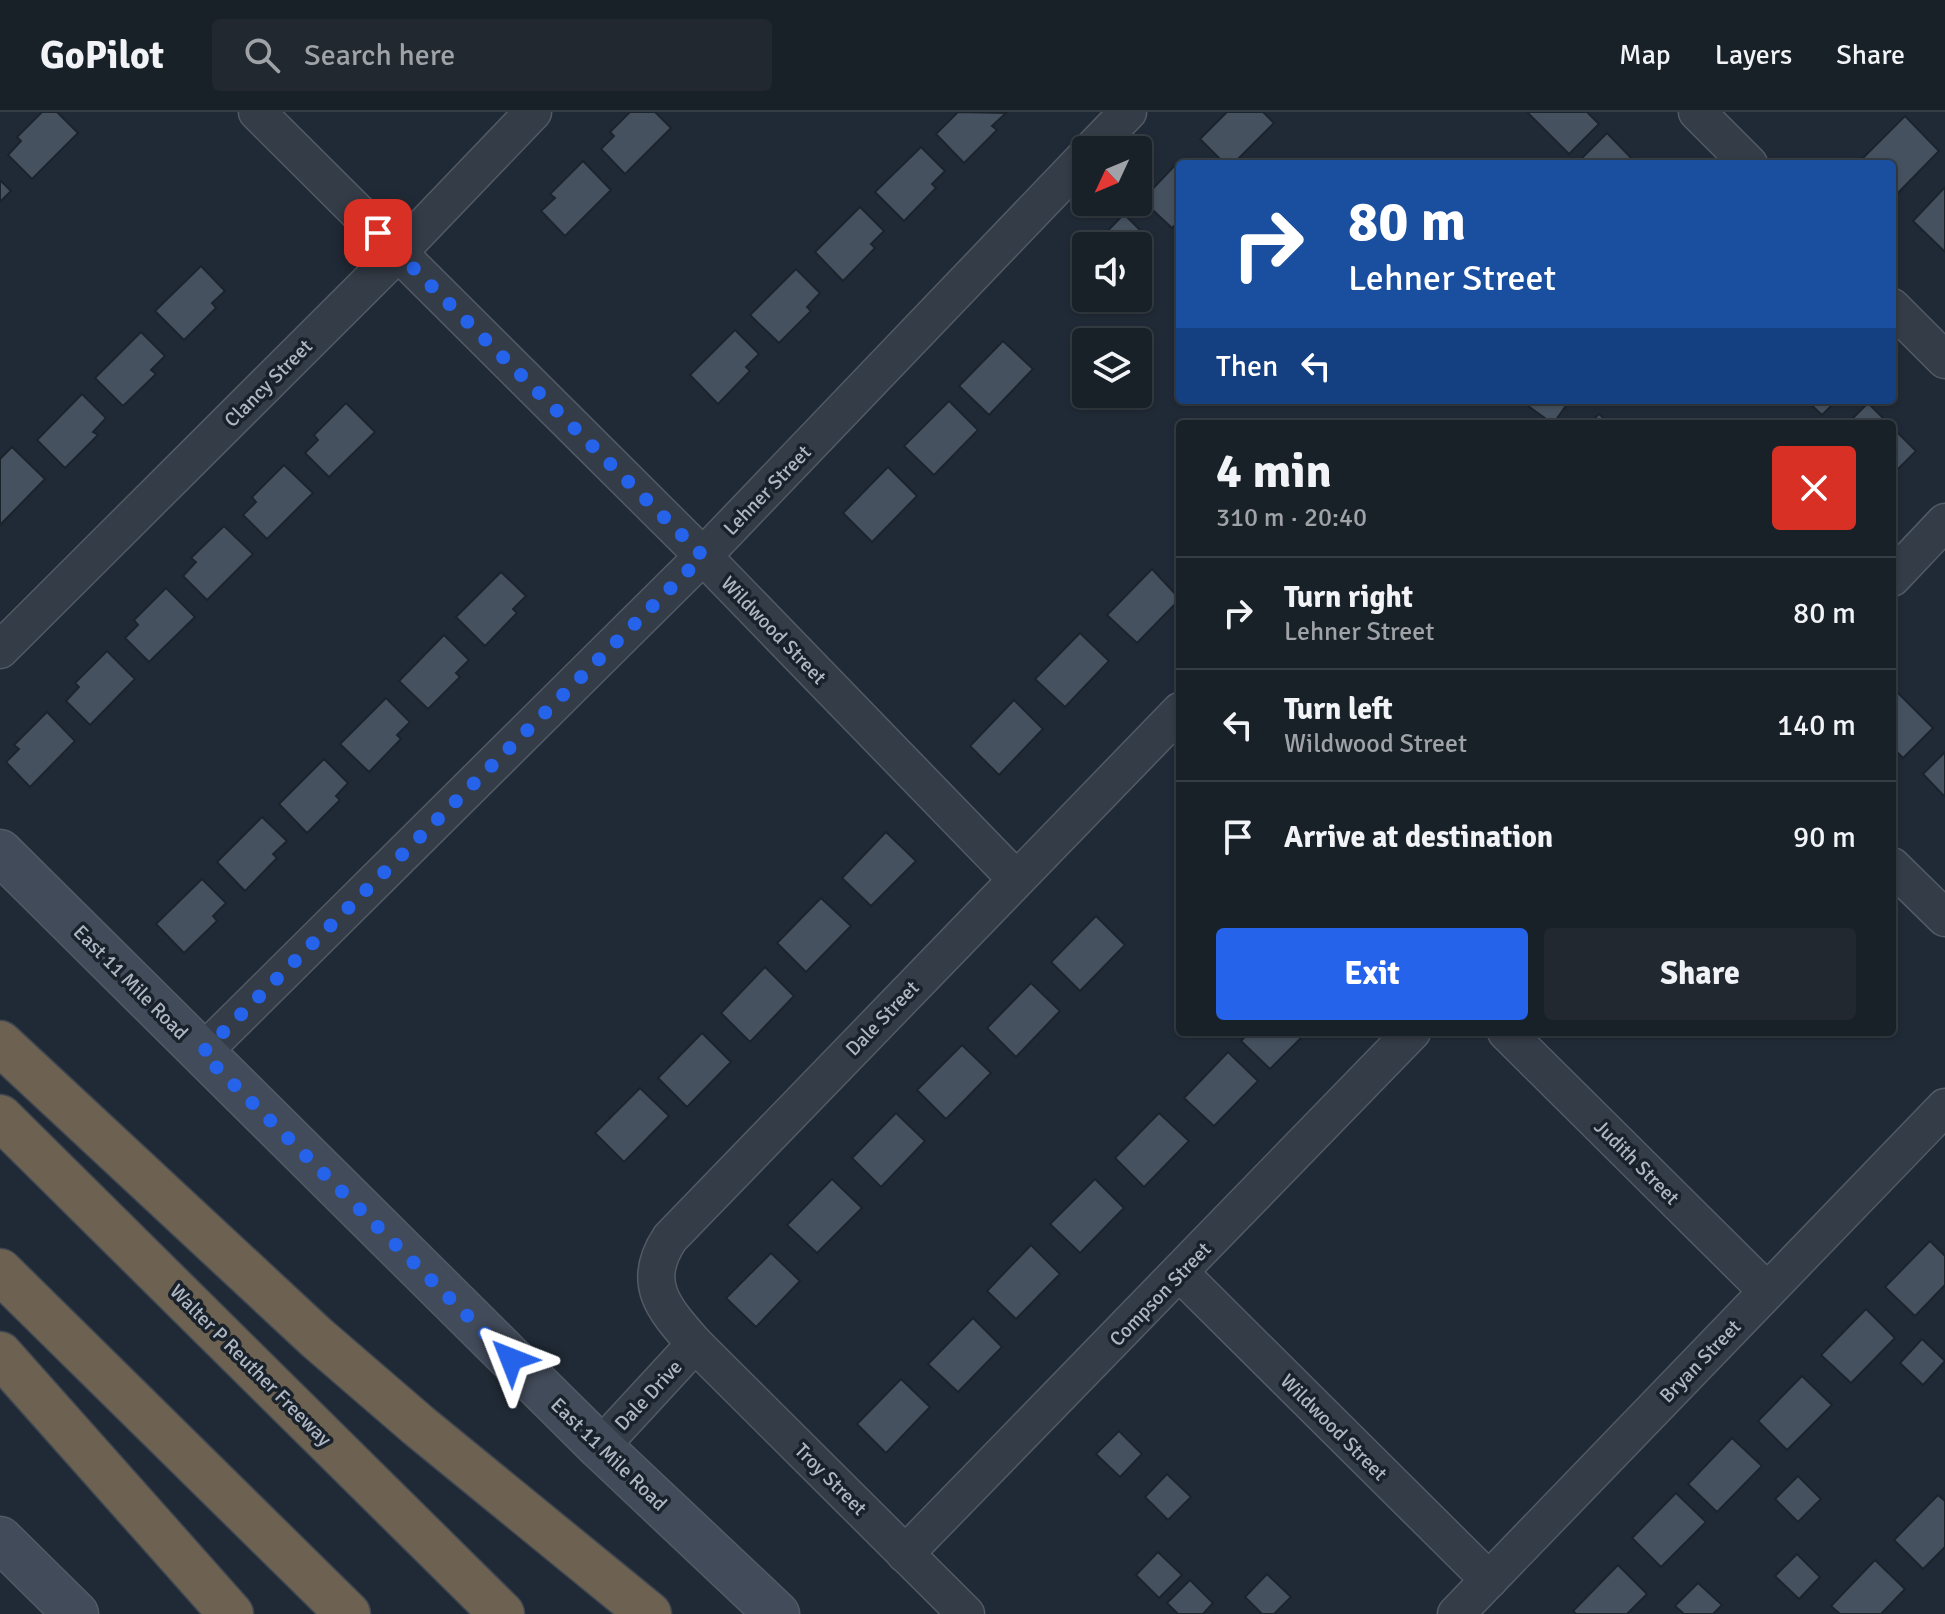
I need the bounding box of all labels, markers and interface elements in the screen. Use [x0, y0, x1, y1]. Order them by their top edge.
search box [212, 19, 772, 91]
text: GoPilot [40, 32, 164, 79]
icon: search [240, 33, 284, 77]
text: Search here [304, 37, 455, 74]
text: Map [1619, 38, 1671, 72]
text: Layers [1715, 38, 1792, 72]
text: Share [1836, 38, 1905, 72]
north arrow [1072, 136, 1152, 216]
map controls [1072, 136, 1152, 408]
text: 80 m [1348, 187, 1466, 256]
icon: right [1216, 192, 1320, 296]
pin [344, 199, 412, 267]
icon: arrive [356, 211, 400, 255]
button: sound [1072, 232, 1152, 312]
text: Lehner Street [1348, 256, 1556, 301]
button: layers [1072, 328, 1152, 408]
street label: Clancy Street [219, 334, 318, 433]
icon: left [1294, 344, 1338, 388]
text: Then [1216, 348, 1278, 385]
street label: Lehner Street [718, 440, 817, 541]
text: 4 min [1216, 442, 1332, 501]
button: close [1772, 446, 1856, 530]
text: 310 m · 20:40 [1216, 502, 1367, 534]
street label: Wildwood Street [716, 571, 832, 690]
text: Turn right [1284, 579, 1413, 616]
icon: right [1216, 591, 1260, 635]
text: 80 m [1793, 595, 1856, 632]
text: Lehner Street [1284, 616, 1434, 648]
text: Turn left [1284, 691, 1393, 728]
icon: left [1216, 703, 1260, 747]
text: 140 m [1777, 707, 1856, 744]
text: Wildwood Street [1284, 728, 1467, 760]
icon: arrive [1216, 815, 1260, 859]
text: Arrive at destination [1284, 819, 1553, 856]
text: 90 m [1793, 819, 1856, 856]
street label: East 11 Mile Road [68, 920, 193, 1045]
button: Exit [1216, 928, 1528, 1020]
button: Share [1544, 928, 1856, 1020]
street label: Dale Street [840, 975, 924, 1061]
street label: Judith Street [1589, 1115, 1684, 1210]
street label: Compson Street [1104, 1237, 1216, 1352]
street label: Walter P Reuther Freeway [164, 1279, 337, 1452]
street label: Bryan Street [1654, 1314, 1746, 1408]
position arrow [469, 1317, 553, 1401]
street label: Dale Drive [609, 1355, 687, 1436]
street label: Wildwood Street [1275, 1369, 1392, 1486]
street label: East 11 Mile Road [545, 1393, 672, 1516]
street label: Troy Street [789, 1438, 872, 1521]

